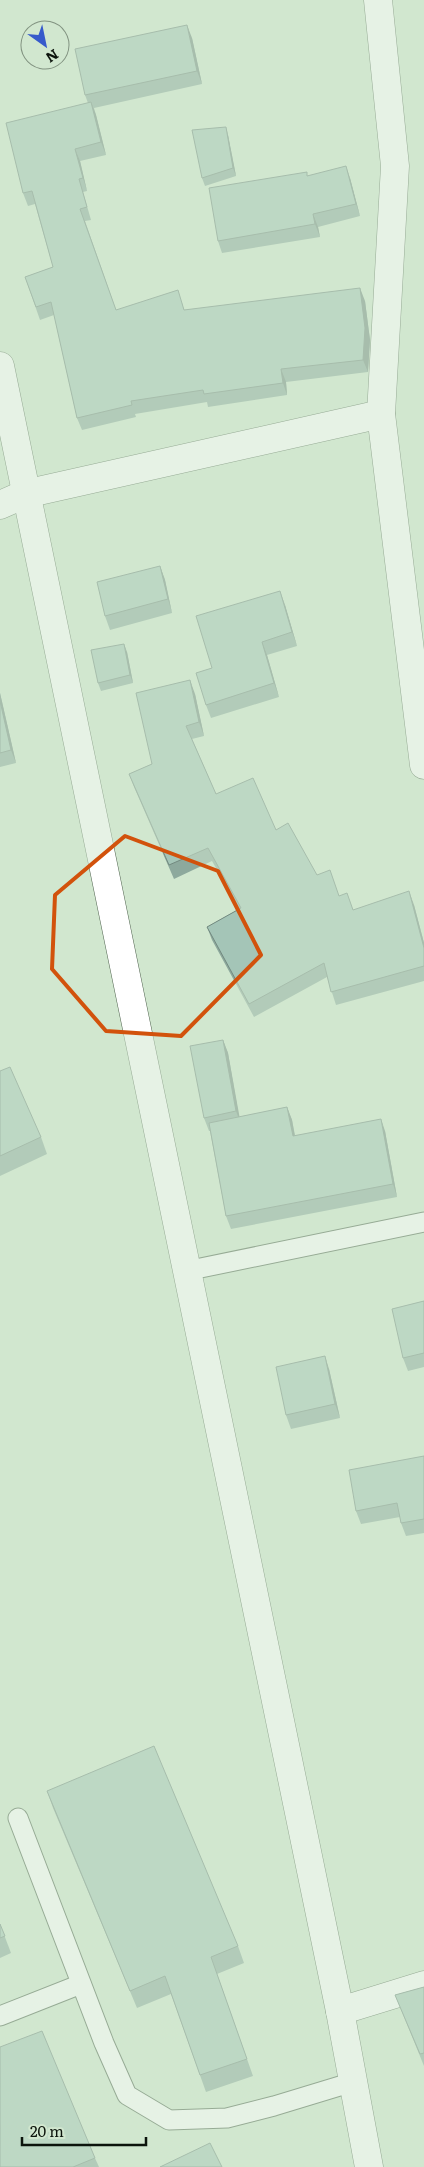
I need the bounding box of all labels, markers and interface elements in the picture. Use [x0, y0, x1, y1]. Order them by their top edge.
north arrow [20, 20, 70, 70]
text: N [42, 45, 63, 68]
scale bar [22, 2114, 146, 2146]
text: 20 m [30, 2119, 64, 2142]

